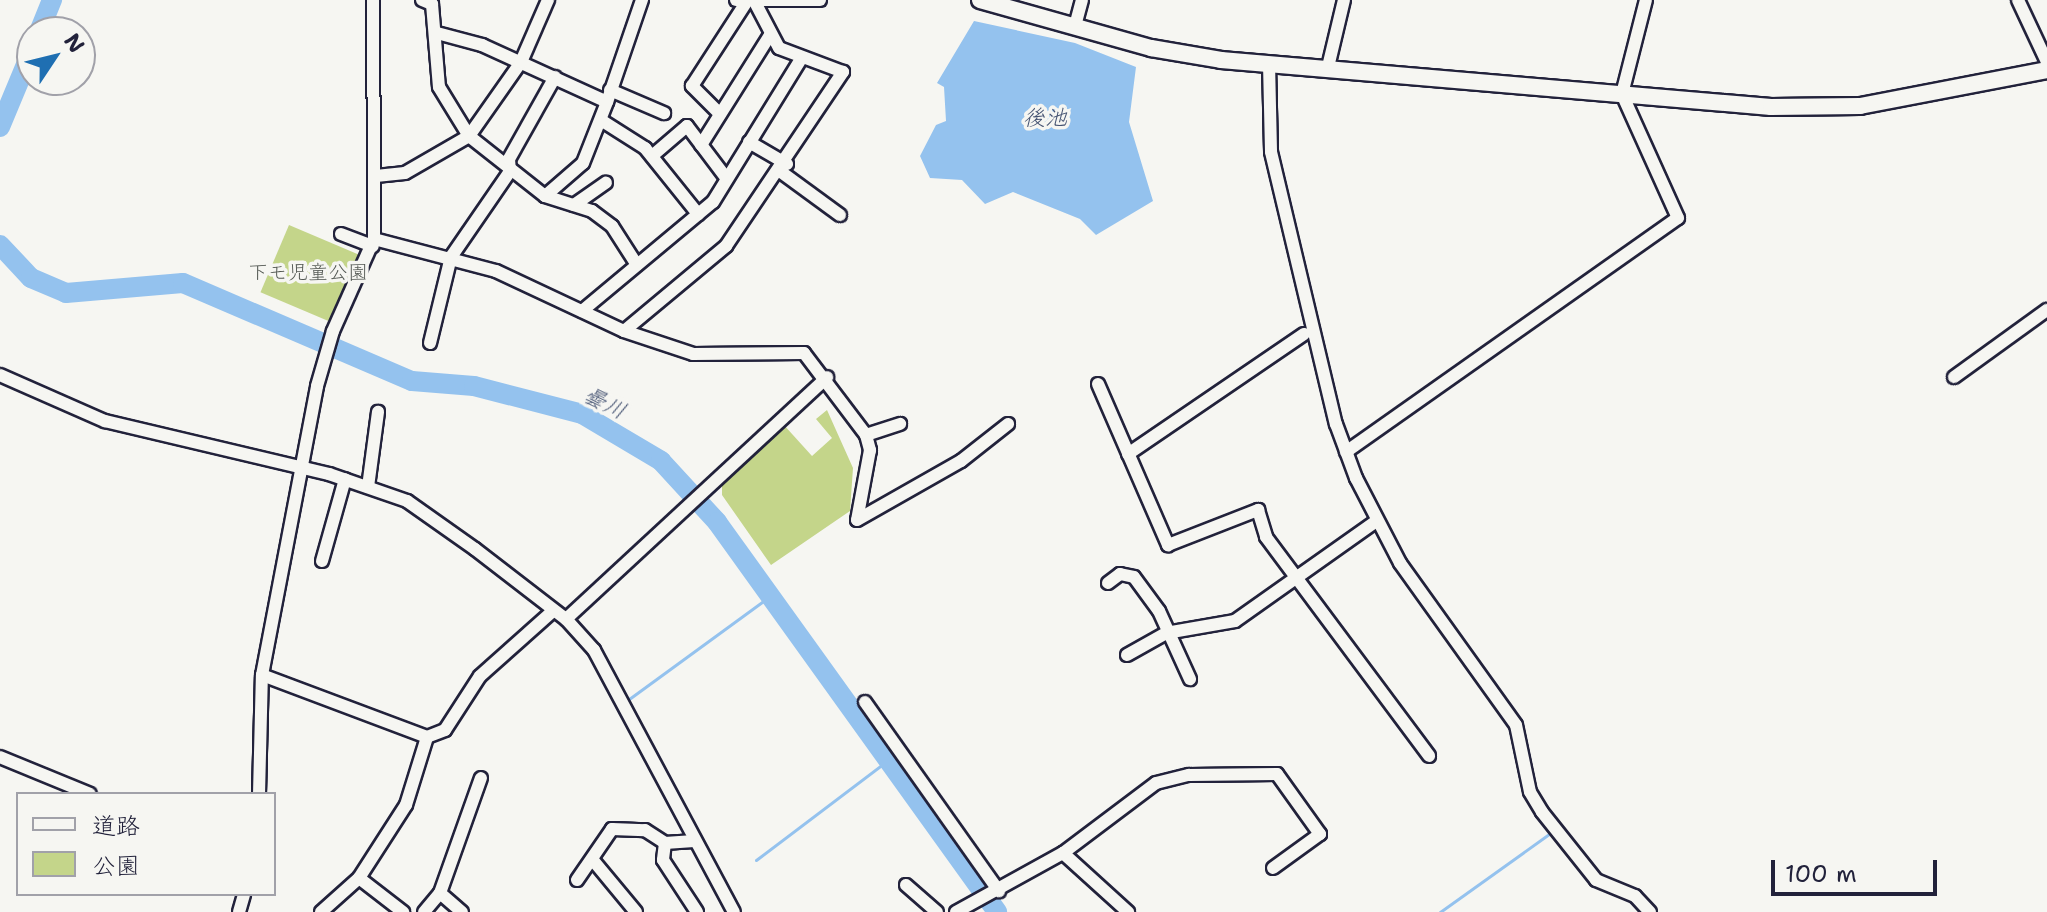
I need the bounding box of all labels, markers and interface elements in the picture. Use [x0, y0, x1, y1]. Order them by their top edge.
north arrow [16, 16, 96, 96]
text: N [58, 28, 91, 59]
water label: 後池 [1023, 105, 1067, 131]
park label: 下モ児童公園 [248, 260, 368, 284]
water label: 曇川 [579, 381, 631, 425]
legend [16, 792, 276, 896]
text: 道路 [92, 810, 140, 842]
scale bar [1775, 844, 1941, 894]
text: 公園 [92, 850, 140, 882]
text: 100 m [1785, 858, 1857, 890]

